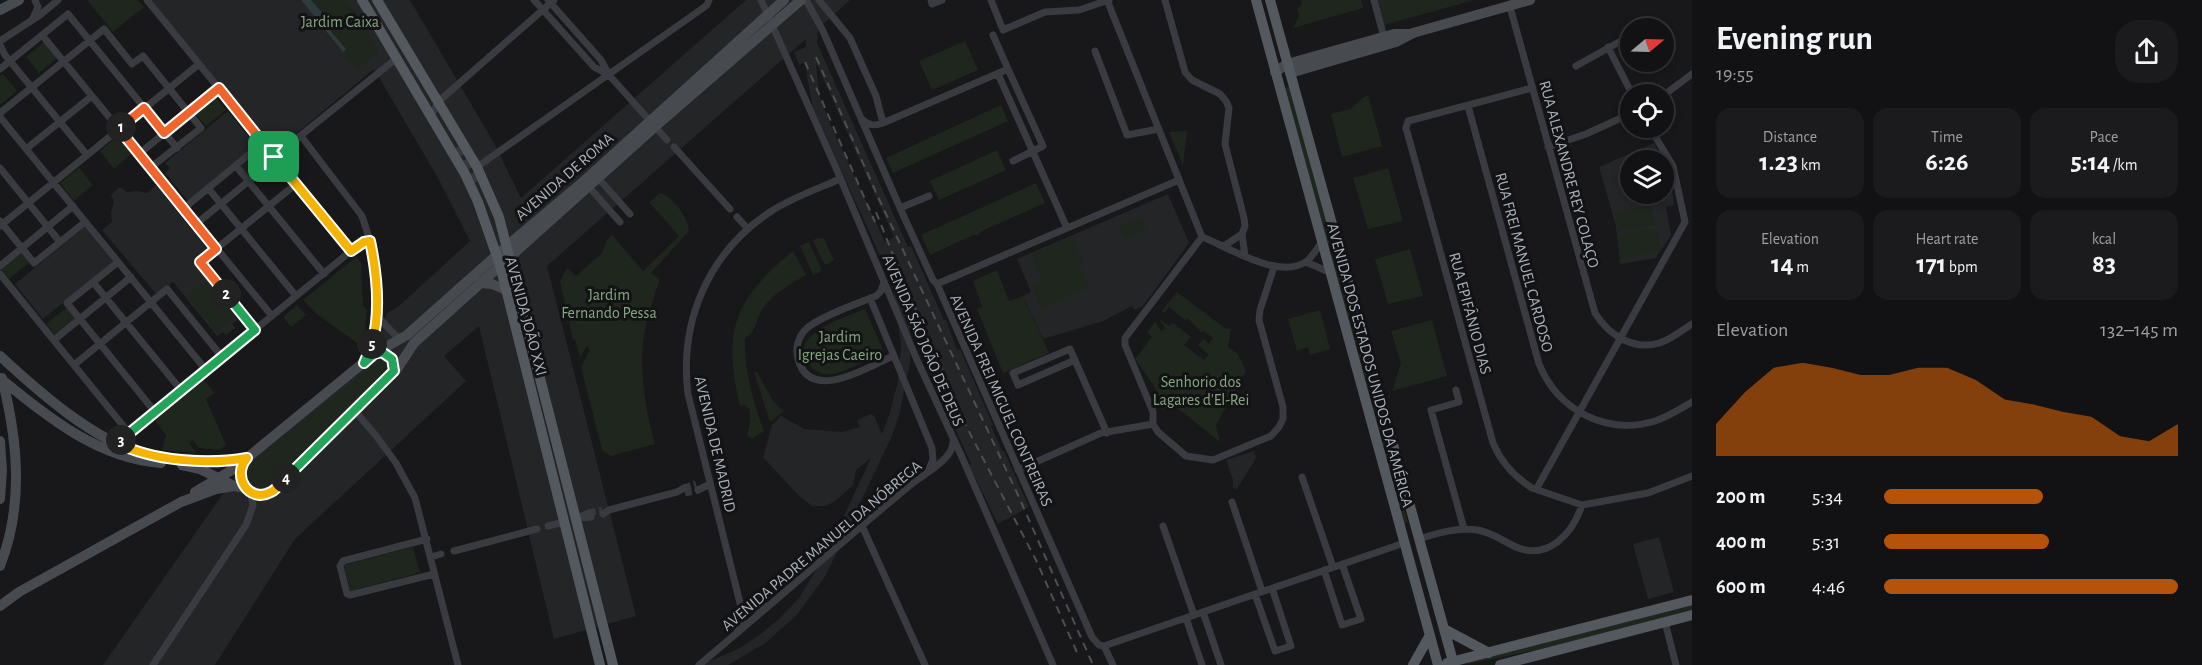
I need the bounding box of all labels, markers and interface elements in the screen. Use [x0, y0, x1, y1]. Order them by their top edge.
park label: Jardim Caixa [301, 14, 379, 30]
north arrow [1620, 18, 1674, 72]
map controls [1620, 18, 1674, 204]
button: share [2115, 20, 2178, 83]
text: Evening run [1716, 23, 1873, 56]
text: 19:55 [1716, 64, 1754, 84]
street label: RUA ALEXANDRE REY COLAÇO [1536, 79, 1602, 270]
button: locate [1620, 84, 1674, 138]
pin: 1 [106, 112, 136, 142]
text: 1 [118, 119, 124, 135]
text: Distance [1763, 129, 1817, 145]
text: Time [1931, 129, 1963, 145]
text: Pace [2090, 129, 2118, 145]
street label: AVENIDA DE ROMA [513, 130, 617, 224]
pin [248, 131, 299, 182]
icon: arrive [257, 140, 290, 173]
text: 1.23 [1759, 149, 1798, 175]
text: 6:26 [1925, 149, 1969, 175]
text: 5:14 [2071, 149, 2110, 175]
button: layers [1620, 150, 1674, 204]
text: km [1798, 157, 1821, 173]
text: /km [2110, 157, 2137, 173]
street label: RUA FREI MANUEL CARDOSO [1492, 171, 1556, 354]
street label: AVENIDA DOS ESTADOS UNIDOS DA AMÉRICA [1324, 221, 1418, 509]
text: Elevation [1761, 231, 1819, 247]
text: Heart rate [1916, 231, 1978, 247]
text: kcal [2092, 231, 2116, 247]
street label: RUA EPIFÂNIO DIAS [1446, 250, 1496, 376]
street label: AVENIDA SÃO JOÃO DE DEUS [880, 251, 968, 429]
text: 14 [1771, 251, 1794, 277]
text: 171 [1916, 251, 1946, 277]
text: 83 [2092, 251, 2116, 277]
street label: AVENIDA JOÃO XXI [502, 254, 552, 378]
text: m [1794, 259, 1809, 275]
text: bpm [1946, 259, 1978, 275]
pin: 2 [211, 279, 241, 309]
text: 2 [222, 286, 230, 302]
park label: Jardim Fernando Pessa [561, 287, 657, 321]
street label: AVENIDA FREI MIGUEL CONTREIRAS [947, 292, 1055, 509]
text: Elevation [1716, 320, 1788, 340]
text: 132–145 m [2100, 320, 2178, 340]
pin: 5 [357, 329, 387, 359]
park label: Jardim Igrejas Caeiro [798, 329, 882, 364]
text: 5 [369, 336, 375, 352]
park label: Senhorio dos Lagares d'El-Rei [1153, 374, 1249, 408]
street label: AVENIDA DE MADRID [692, 375, 738, 514]
pin: 3 [106, 425, 136, 455]
text: 3 [118, 432, 124, 448]
street label: AVENIDA PADRE MANUEL DA NÓBREGA [717, 456, 925, 634]
pin: 4 [271, 463, 301, 493]
text: 4 [282, 470, 290, 486]
text: 200 m [1716, 487, 1765, 507]
text: 5:34 [1812, 487, 1843, 507]
text: 400 m [1716, 532, 1766, 552]
text: 5:31 [1812, 532, 1840, 552]
text: 600 m [1716, 577, 1766, 597]
text: 4:46 [1812, 577, 1845, 597]

